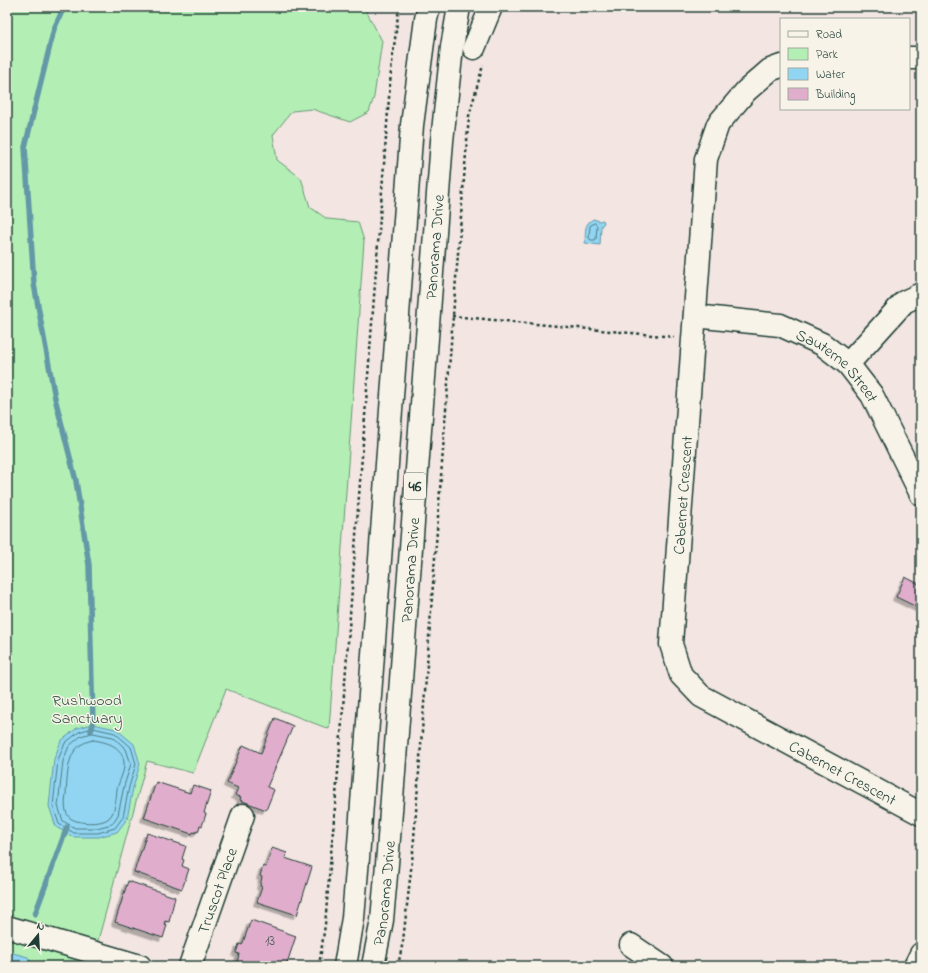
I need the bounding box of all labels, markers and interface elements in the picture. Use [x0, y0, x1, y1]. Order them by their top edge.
legend [780, 18, 910, 110]
text: Road [816, 26, 842, 44]
text: Park [816, 46, 838, 64]
text: Water [816, 66, 845, 84]
text: Building [815, 86, 855, 105]
street label: Panorama Drive [420, 193, 452, 300]
street label: Sauterne Street [792, 324, 884, 407]
street label: Cabernet Crescent [668, 434, 700, 555]
road number: 46 [404, 473, 426, 499]
street label: Panorama Drive [395, 516, 427, 624]
park label: Rushwood Sanctuary [52, 689, 123, 731]
street label: Cabernet Crescent [784, 735, 901, 813]
street label: Panorama Drive [367, 839, 403, 948]
street label: Truscot Place [192, 844, 245, 938]
north arrow [18, 915, 58, 955]
text: N [35, 918, 47, 935]
house number: 13 [265, 931, 275, 952]

